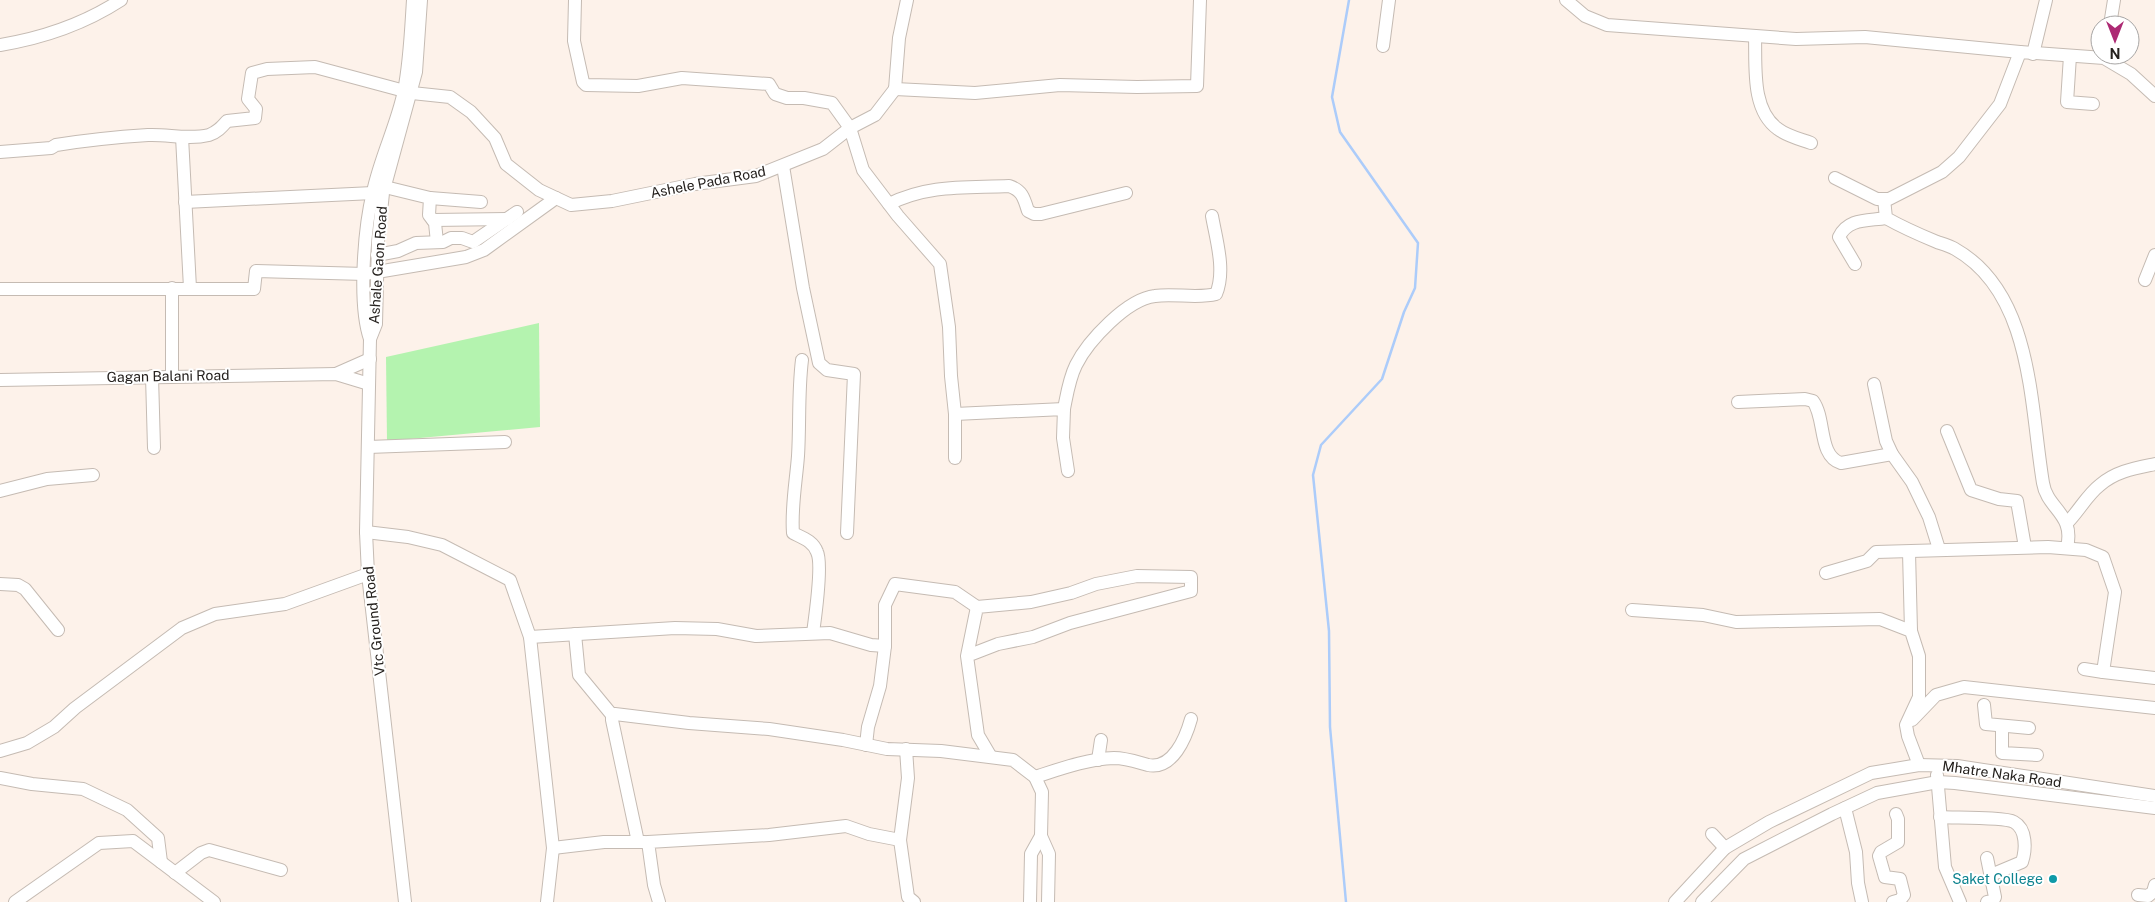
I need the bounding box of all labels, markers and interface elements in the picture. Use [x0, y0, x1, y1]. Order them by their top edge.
north arrow [2090, 15, 2140, 65]
text: N [2110, 45, 2120, 61]
street label: Ashele Pada Road [649, 163, 767, 201]
street label: Ashale Gaon Road [366, 205, 390, 325]
street label: Gagan Balani Road [106, 367, 230, 385]
street label: Vtc Ground Road [360, 565, 388, 677]
street label: Mhatre Naka Road [1941, 758, 2063, 790]
place label: Saket College [1952, 871, 2043, 887]
marker: Saket College [2047, 873, 2059, 885]

